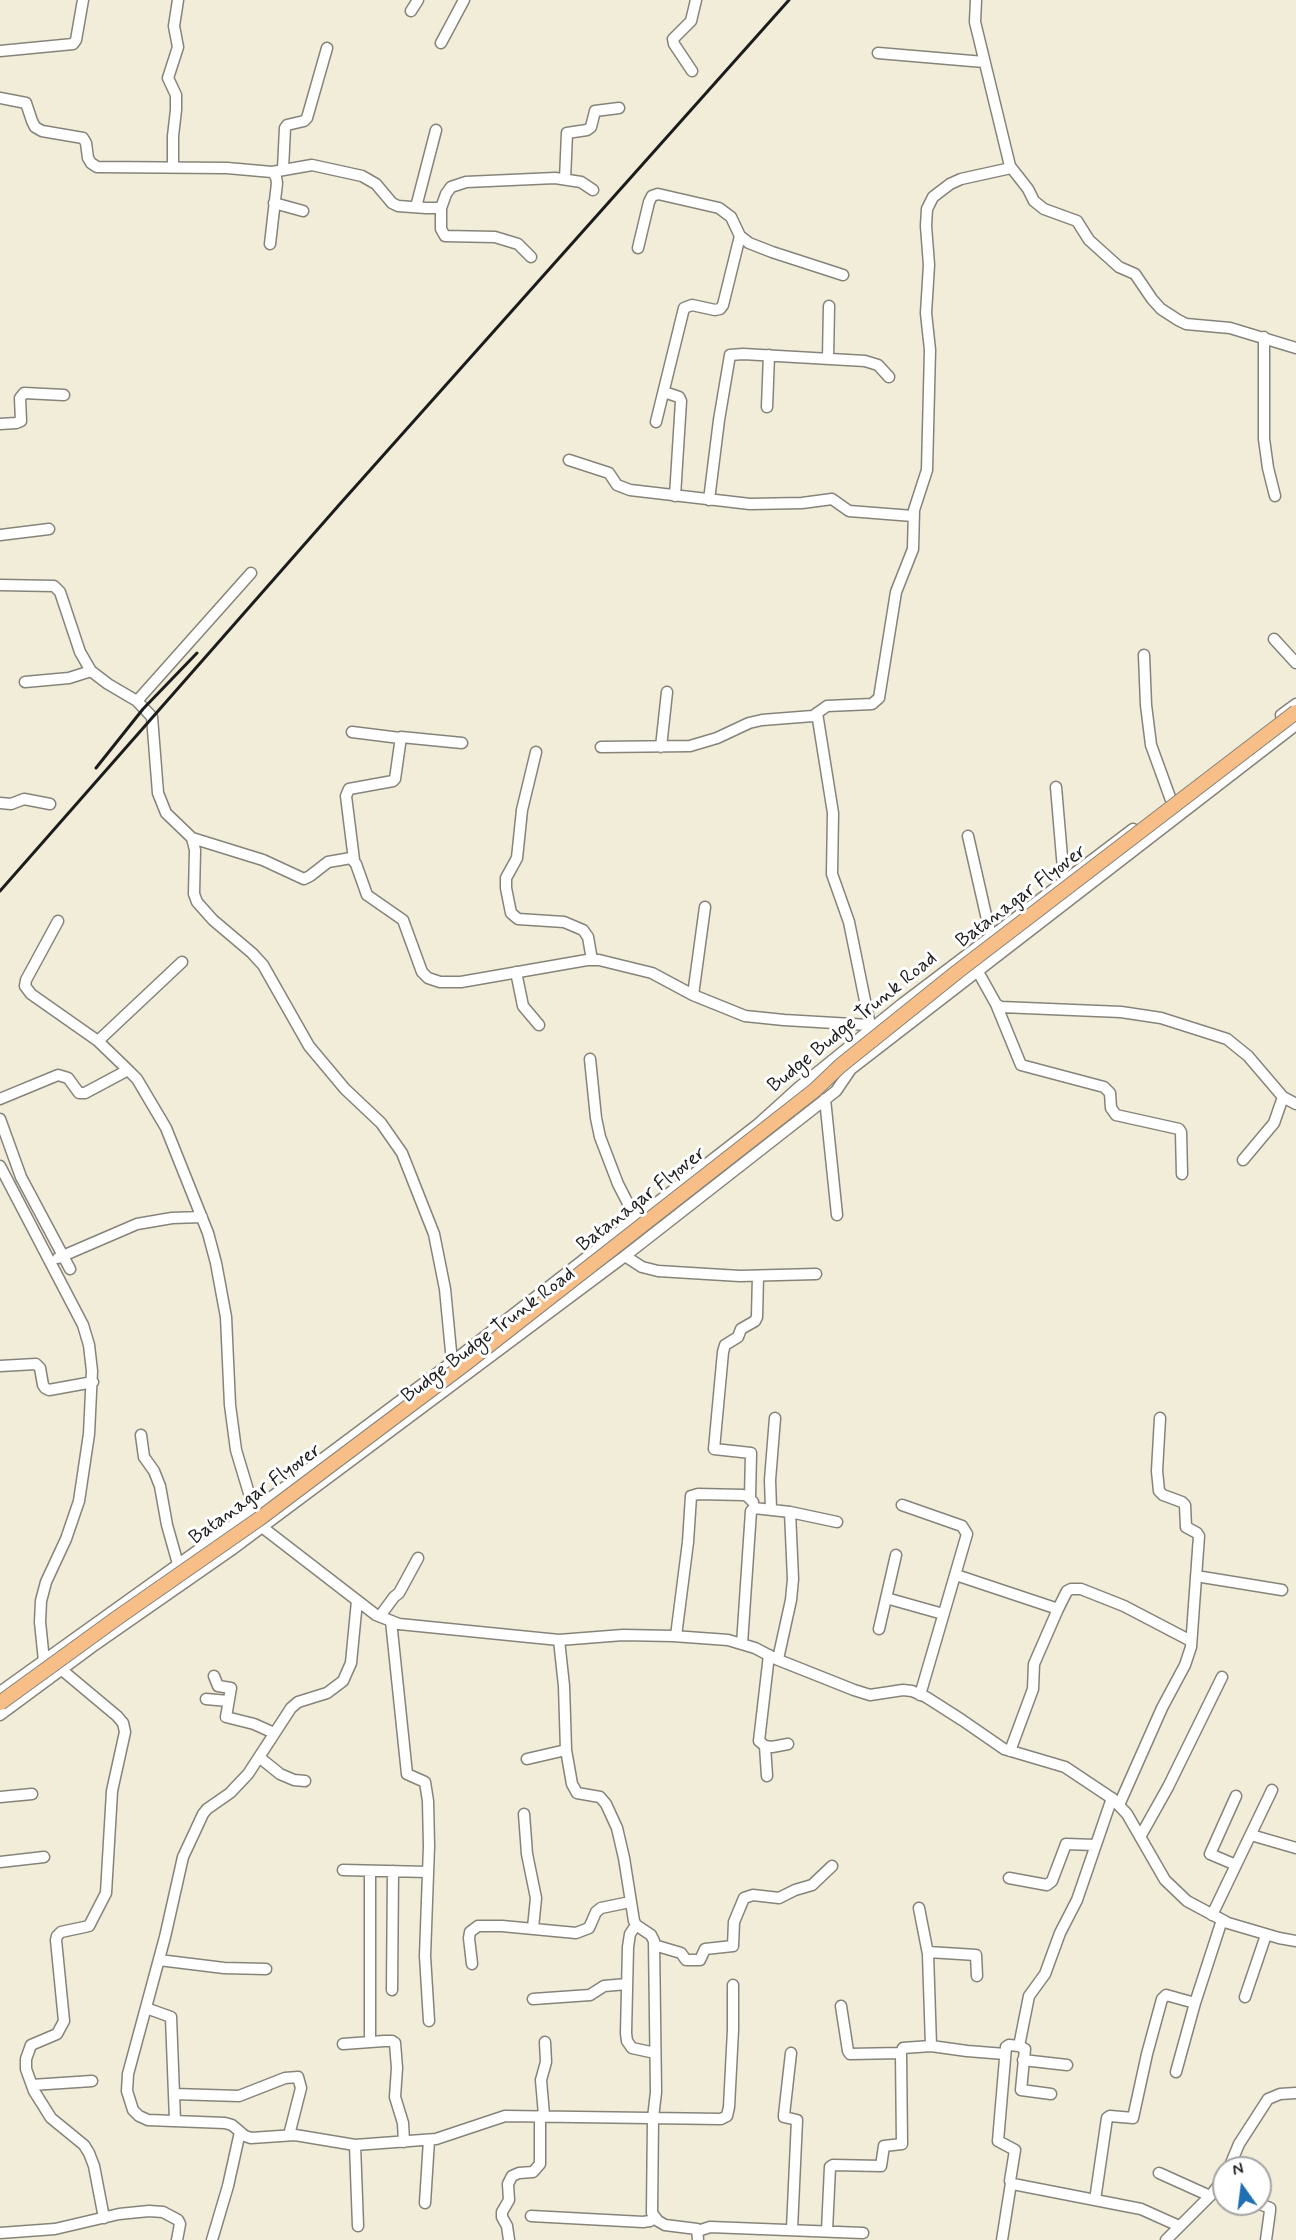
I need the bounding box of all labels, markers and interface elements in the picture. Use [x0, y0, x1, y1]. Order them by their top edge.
street label: Batanagar Flyover [952, 840, 1092, 954]
street label: Budge Budge Trunk Road [764, 947, 942, 1099]
street label: Batanagar Flyover [573, 1142, 711, 1258]
street label: Budge Budge Trunk Road [398, 1263, 580, 1409]
street label: Batanagar Flyover [185, 1439, 327, 1551]
north arrow [1212, 2156, 1272, 2216]
text: N [1230, 2159, 1246, 2181]

